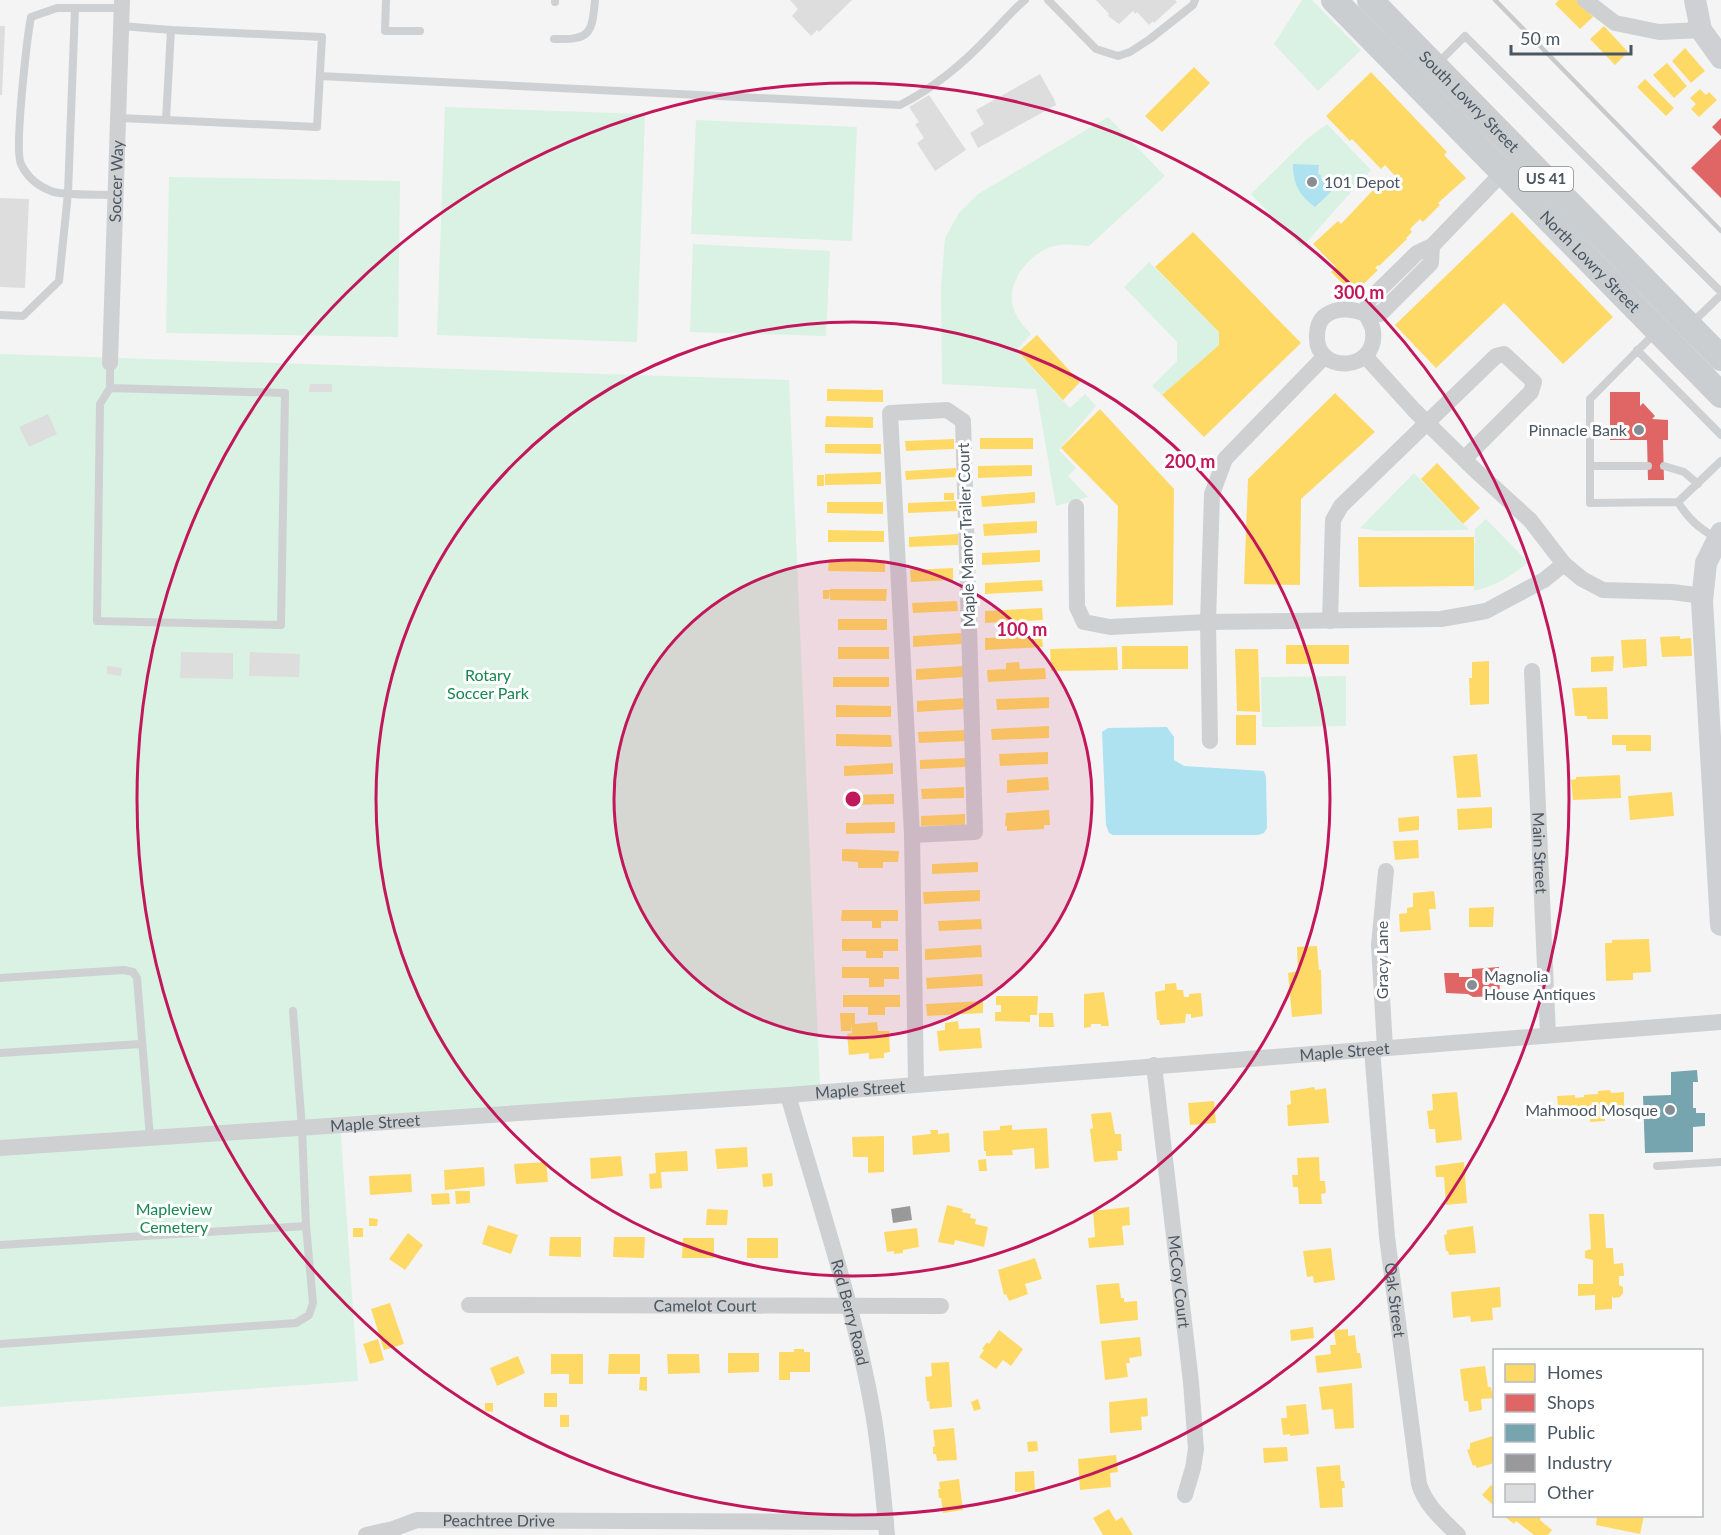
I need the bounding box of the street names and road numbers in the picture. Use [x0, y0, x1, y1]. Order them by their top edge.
street label: South Lowry Street [1416, 46, 1524, 156]
street label: Soccer Way [105, 139, 126, 222]
road number: US 41 [1519, 167, 1573, 191]
street label: North Lowry Street [1537, 206, 1645, 316]
street label: Maple Manor Trailer Court [953, 442, 978, 628]
street label: Main Street [1529, 812, 1552, 894]
street label: Gracy Lane [1372, 921, 1391, 999]
street label: Maple Street [1299, 1038, 1390, 1064]
street label: Maple Street [814, 1076, 906, 1102]
street label: Maple Street [330, 1110, 421, 1135]
street label: McCoy Court [1165, 1234, 1195, 1329]
street label: Red Berry Road [828, 1257, 873, 1367]
street label: Oak Street [1381, 1261, 1410, 1338]
street label: Camelot Court [653, 1295, 757, 1315]
street label: Peachtree Drive [442, 1510, 555, 1530]

